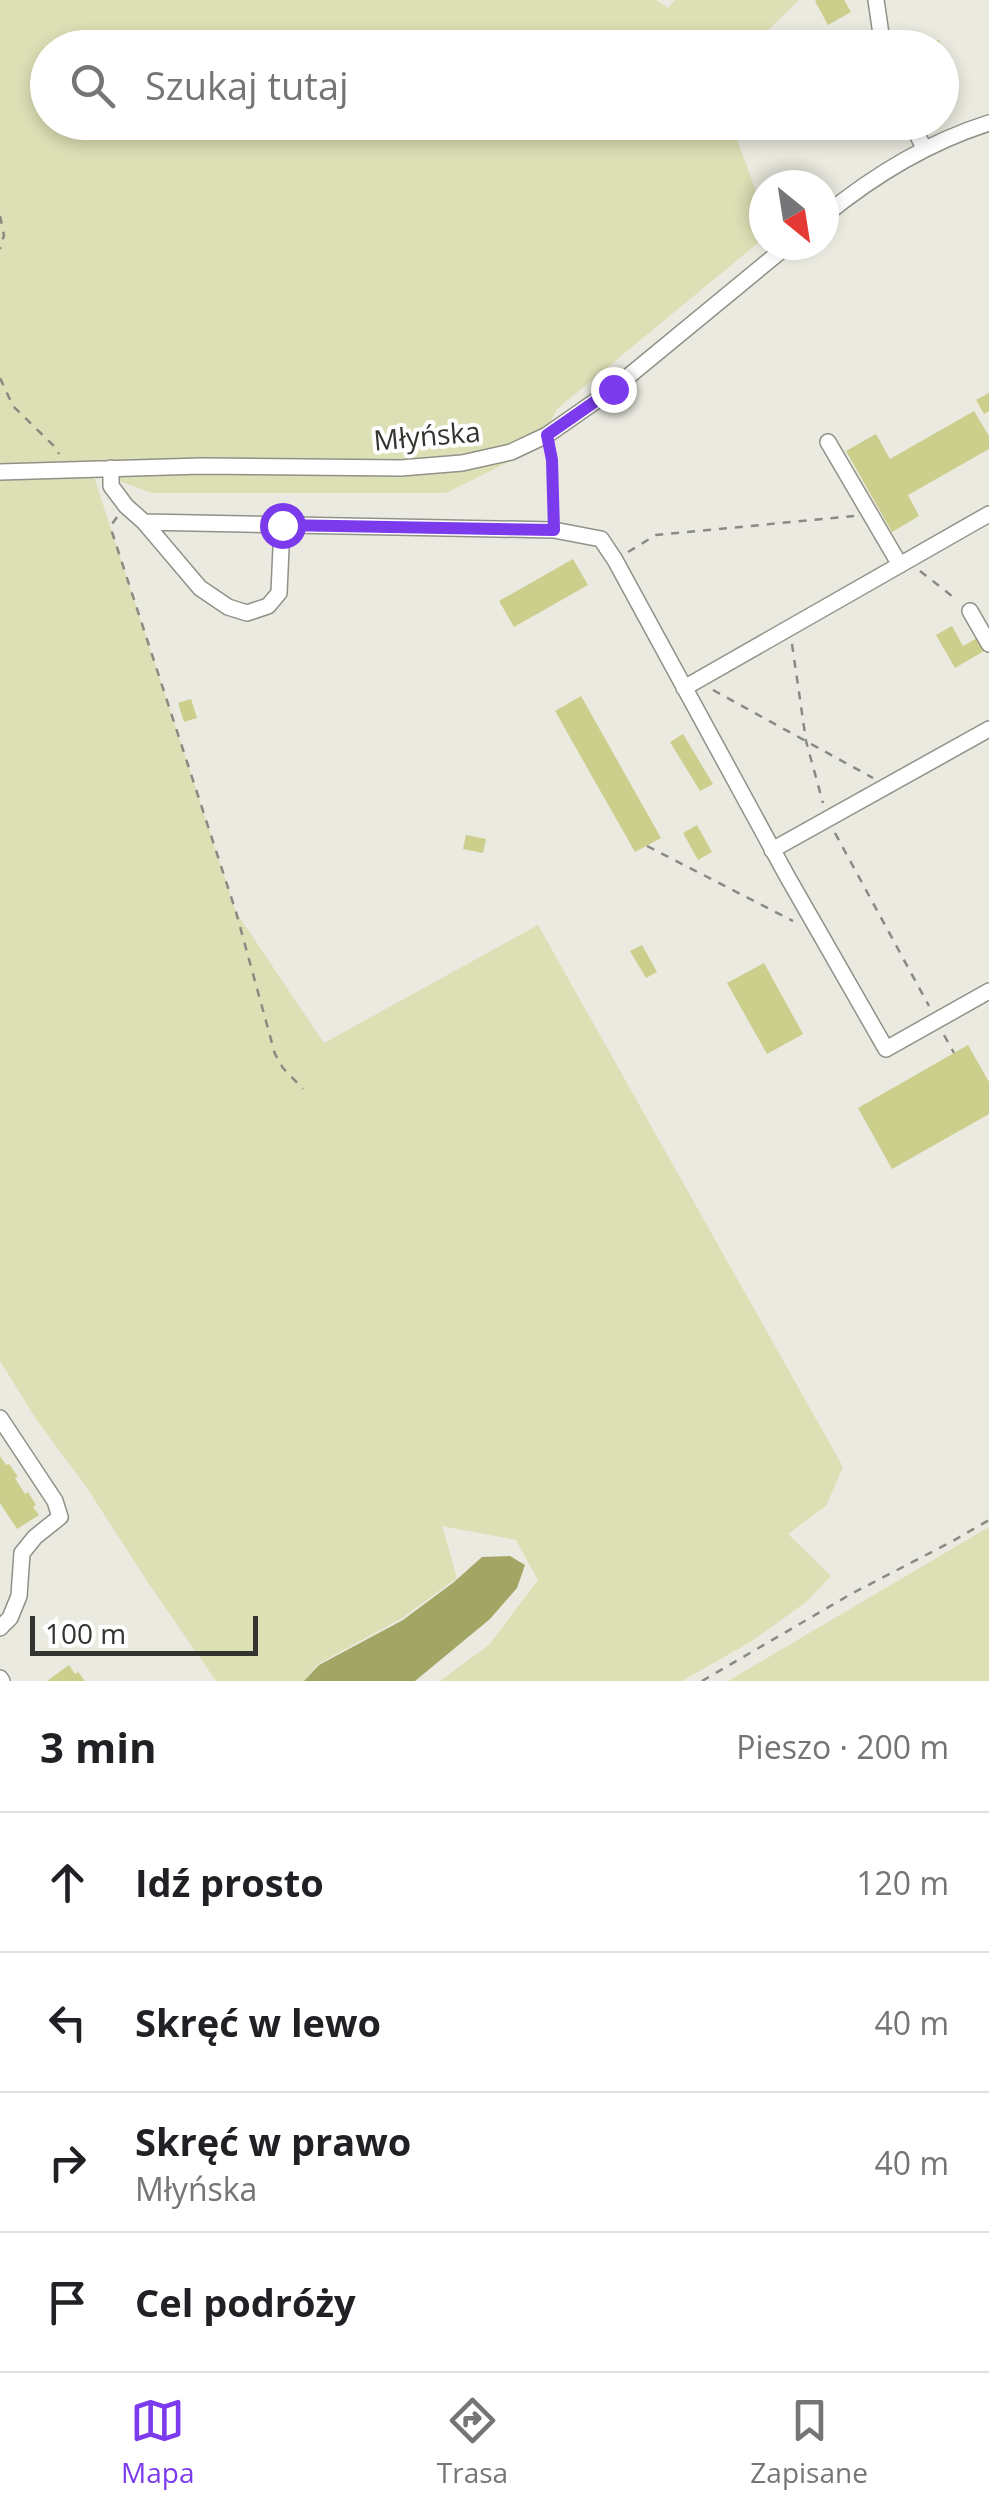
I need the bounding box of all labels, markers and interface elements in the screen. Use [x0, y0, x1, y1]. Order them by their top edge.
search box [30, 30, 959, 140]
icon: search [65, 58, 120, 113]
text: Szukaj tutaj [145, 59, 349, 111]
north arrow [749, 170, 839, 260]
route end [591, 367, 637, 413]
street label: Młyńska [372, 411, 482, 459]
route start [260, 503, 306, 549]
scale bar [30, 1611, 258, 1656]
text: 100 m [45, 1614, 126, 1652]
text: 3 min [40, 1718, 157, 1775]
text: Pieszo · 200 m [736, 1725, 949, 1768]
icon: ahead [40, 1855, 95, 1910]
text: Idź prosto [135, 1856, 324, 1908]
text: 120 m [856, 1861, 949, 1904]
icon: left [40, 1995, 95, 2050]
text: Skręć w lewo [135, 1996, 381, 2048]
text: 40 m [874, 2001, 949, 2044]
text: Skręć w prawo [135, 2115, 411, 2167]
icon: right [40, 2135, 95, 2190]
text: 40 m [874, 2141, 949, 2184]
text: Młyńska [135, 2167, 257, 2210]
icon: arrive [40, 2275, 95, 2330]
text: Cel podróży [135, 2276, 356, 2328]
tab: Mapa [121, 2393, 195, 2491]
tab: Trasa [437, 2393, 508, 2491]
tab: Zapisane [750, 2393, 868, 2491]

